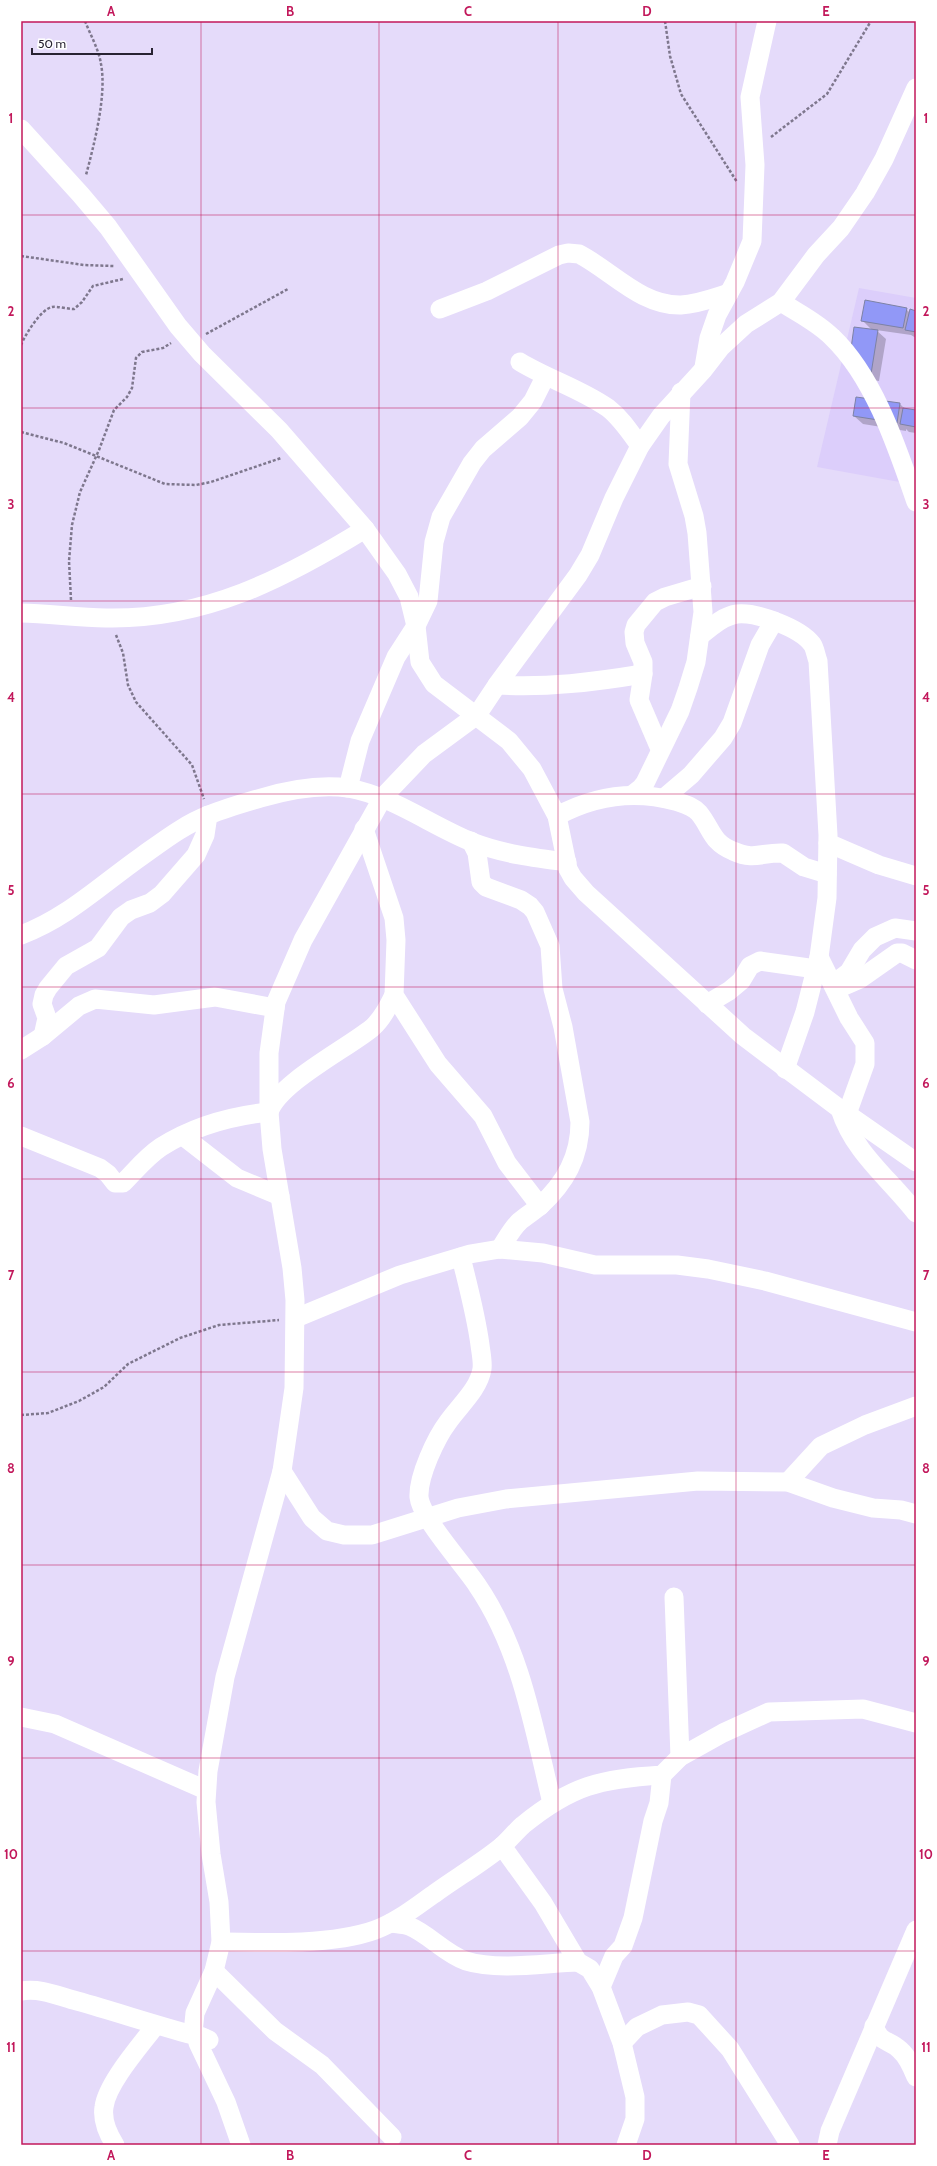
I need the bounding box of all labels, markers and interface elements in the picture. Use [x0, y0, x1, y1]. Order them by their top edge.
text: A [107, 3, 116, 19]
text: B [286, 3, 294, 19]
text: C [464, 3, 472, 19]
text: D [642, 3, 652, 19]
text: E [822, 3, 830, 19]
scale bar [32, 30, 152, 56]
text: 50 m [38, 36, 66, 51]
text: 1 [9, 110, 13, 126]
text: 1 [924, 110, 928, 126]
text: 2 [8, 303, 15, 319]
text: 2 [923, 303, 930, 319]
text: 3 [7, 496, 15, 512]
text: 3 [922, 496, 930, 512]
text: 4 [7, 689, 15, 705]
text: 4 [922, 689, 930, 705]
text: 5 [8, 882, 15, 898]
text: 5 [923, 882, 930, 898]
text: 6 [7, 1075, 15, 1091]
text: 6 [922, 1075, 930, 1091]
text: 7 [8, 1267, 15, 1283]
text: 7 [923, 1267, 930, 1283]
text: 8 [7, 1460, 15, 1476]
text: 8 [922, 1460, 930, 1476]
text: 9 [7, 1653, 15, 1669]
text: 9 [922, 1653, 930, 1669]
text: 10 [4, 1846, 18, 1862]
text: 10 [919, 1846, 933, 1862]
text: 11 [6, 2039, 16, 2055]
text: 11 [921, 2039, 931, 2055]
text: A [107, 2147, 116, 2163]
text: B [286, 2147, 294, 2163]
text: C [464, 2147, 472, 2163]
text: D [642, 2147, 652, 2163]
text: E [822, 2147, 830, 2163]

